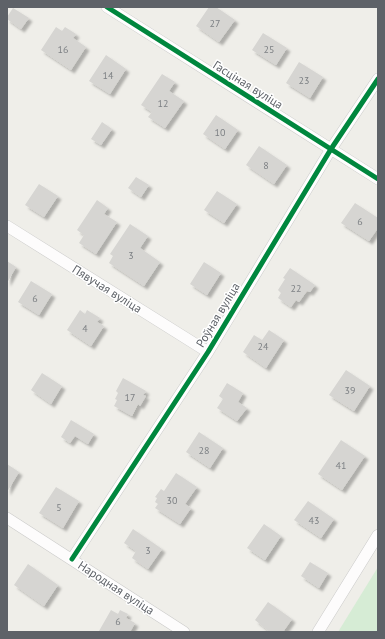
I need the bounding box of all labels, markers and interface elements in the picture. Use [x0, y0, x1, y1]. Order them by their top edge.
house number: 27 [210, 17, 220, 30]
house number: 16 [58, 43, 68, 56]
house number: 25 [264, 43, 274, 56]
street label: Гасціная вуліца [211, 57, 286, 112]
house number: 14 [103, 69, 114, 82]
house number: 23 [299, 74, 309, 87]
house number: 12 [158, 97, 168, 110]
house number: 10 [215, 126, 226, 139]
house number: 8 [263, 159, 269, 172]
house number: 6 [357, 215, 363, 228]
house number: 3 [128, 249, 134, 262]
street label: Пявучая вуліца [70, 261, 145, 316]
street label: Роўная вуліца [192, 280, 243, 350]
house number: 22 [291, 282, 301, 295]
house number: 6 [32, 292, 38, 305]
house number: 4 [82, 322, 88, 335]
house number: 24 [258, 340, 269, 353]
house number: 39 [345, 384, 355, 397]
house number: 17 [125, 391, 135, 404]
house number: 28 [199, 444, 209, 457]
house number: 41 [336, 459, 346, 472]
house number: 30 [167, 494, 178, 507]
house number: 5 [56, 501, 62, 514]
house number: 43 [309, 514, 319, 527]
house number: 3 [145, 544, 151, 557]
street label: Народная вуліца [75, 557, 157, 618]
house number: 6 [115, 615, 121, 628]

